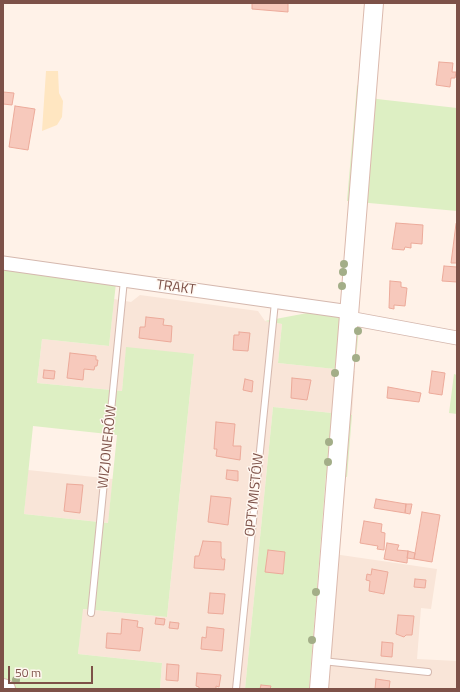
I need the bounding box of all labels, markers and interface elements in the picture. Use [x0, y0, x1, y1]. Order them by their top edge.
street label: TRAKT [155, 277, 197, 299]
street label: WIZJONERÓW [95, 404, 121, 490]
street label: OPTYMISTÓW [242, 452, 268, 538]
scale bar [10, 658, 95, 684]
text: 50 m [15, 663, 41, 682]

